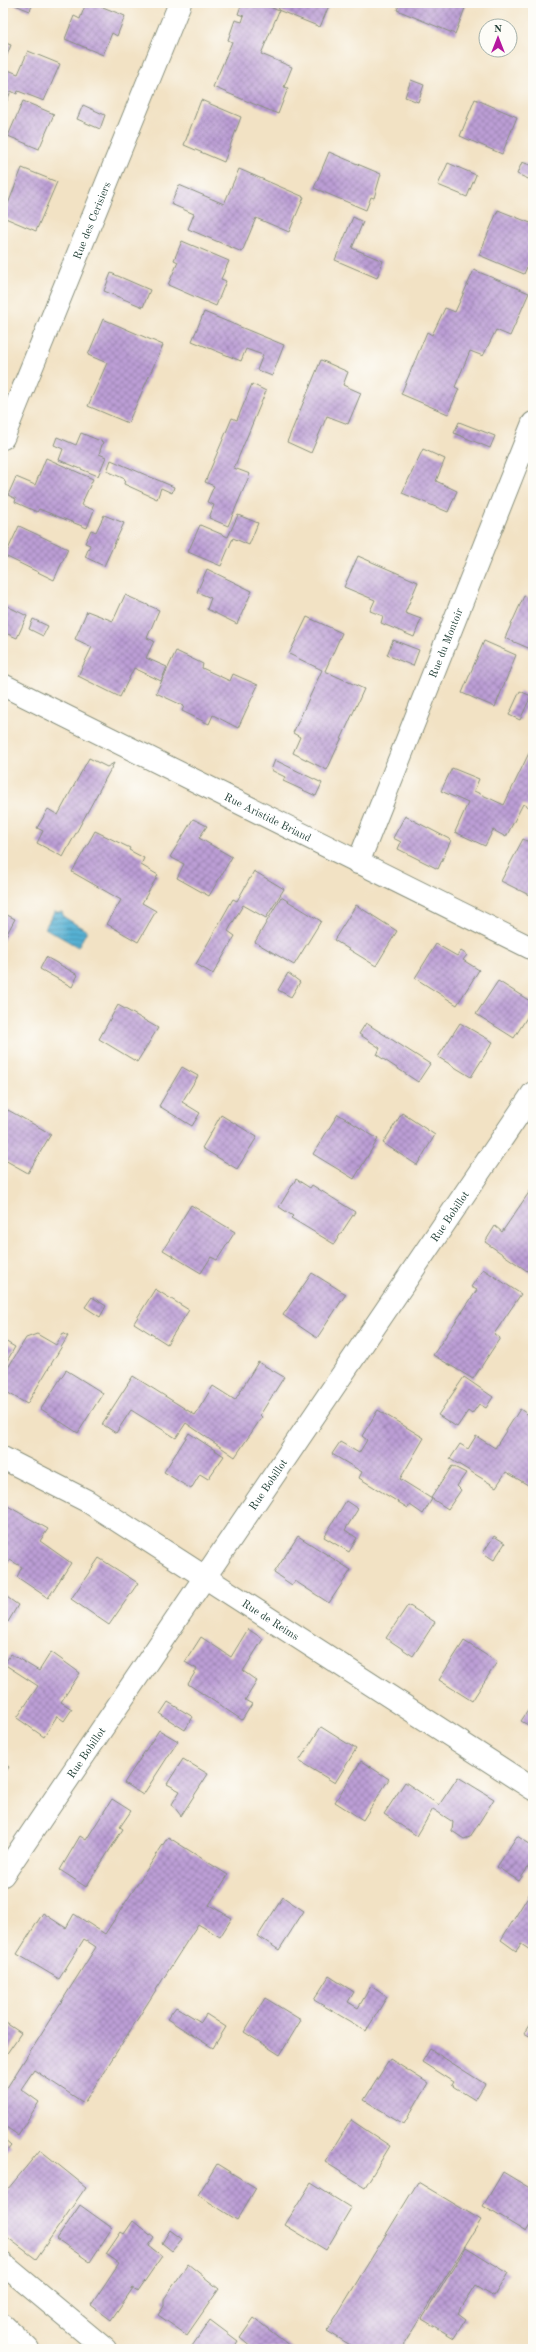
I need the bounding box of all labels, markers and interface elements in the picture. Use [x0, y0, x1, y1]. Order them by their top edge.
north arrow [478, 18, 518, 58]
text: N [494, 24, 503, 35]
street label: Rue des Cerisiers [72, 180, 114, 261]
street label: Rue du Montoir [428, 606, 466, 680]
street label: Rue Aristide Briand [222, 792, 313, 845]
street label: Rue Bobillot [430, 1189, 472, 1244]
street label: Rue Bobillot [248, 1458, 290, 1513]
street label: Rue de Reims [239, 1599, 300, 1643]
street label: Rue Bobillot [66, 1726, 108, 1781]

